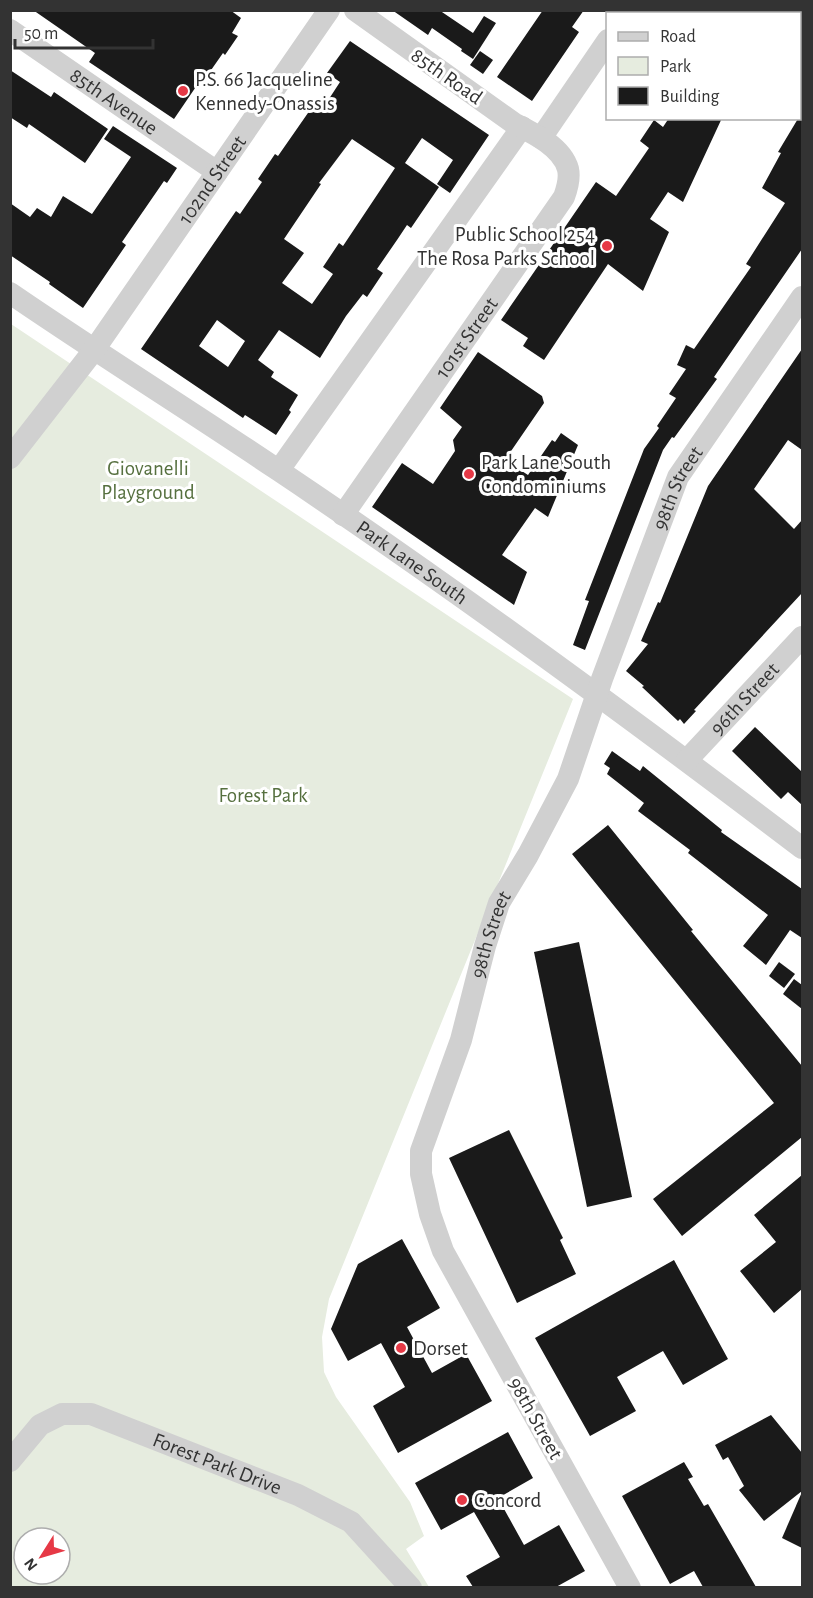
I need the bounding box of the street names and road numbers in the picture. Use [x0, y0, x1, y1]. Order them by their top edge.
street label: 85th Road [407, 44, 486, 108]
street label: 85th Avenue [66, 64, 161, 139]
street label: 102nd Street [174, 131, 250, 228]
street label: 101st Street [432, 293, 502, 382]
street label: 98th Street [649, 442, 707, 533]
street label: Park Lane South [353, 517, 471, 609]
street label: 96th Street [706, 659, 783, 739]
street label: 98th Street [467, 887, 515, 981]
street label: 98th Street [504, 1374, 567, 1463]
street label: Forest Park Drive [150, 1429, 284, 1498]

